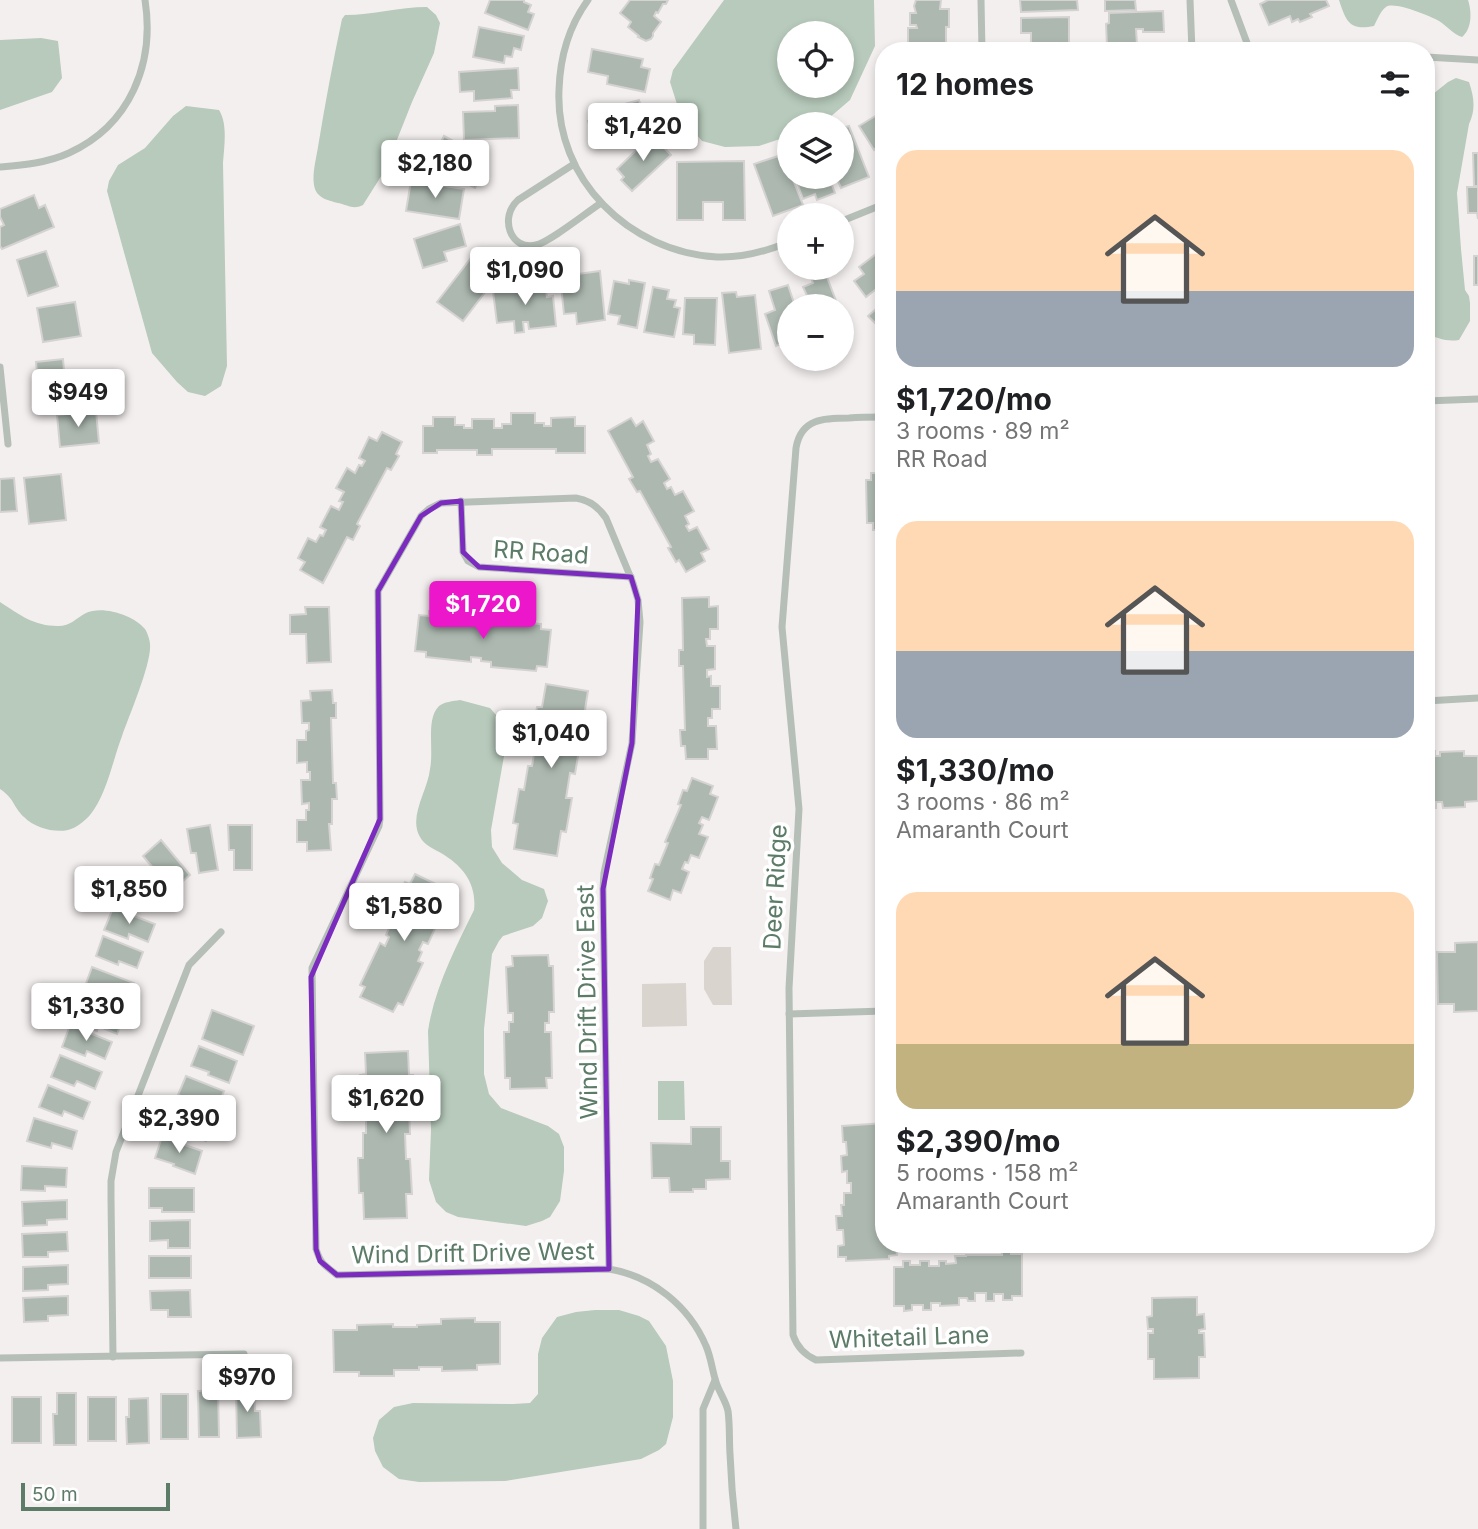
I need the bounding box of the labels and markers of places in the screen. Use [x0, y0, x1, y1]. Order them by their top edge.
pin: $1,420 [586, 104, 700, 163]
pin: $2,180 [378, 140, 492, 200]
pin: $1,090 [468, 247, 582, 307]
pin: $949 [37, 370, 119, 429]
pin: $1,720 [426, 582, 540, 641]
pin: $1,040 [494, 710, 608, 770]
pin: $1,850 [72, 866, 186, 926]
pin: $1,580 [347, 884, 461, 943]
pin: $1,330 [29, 984, 143, 1043]
pin: $1,620 [329, 1076, 443, 1135]
pin: $2,390 [122, 1096, 236, 1155]
pin: $970 [206, 1354, 288, 1414]

